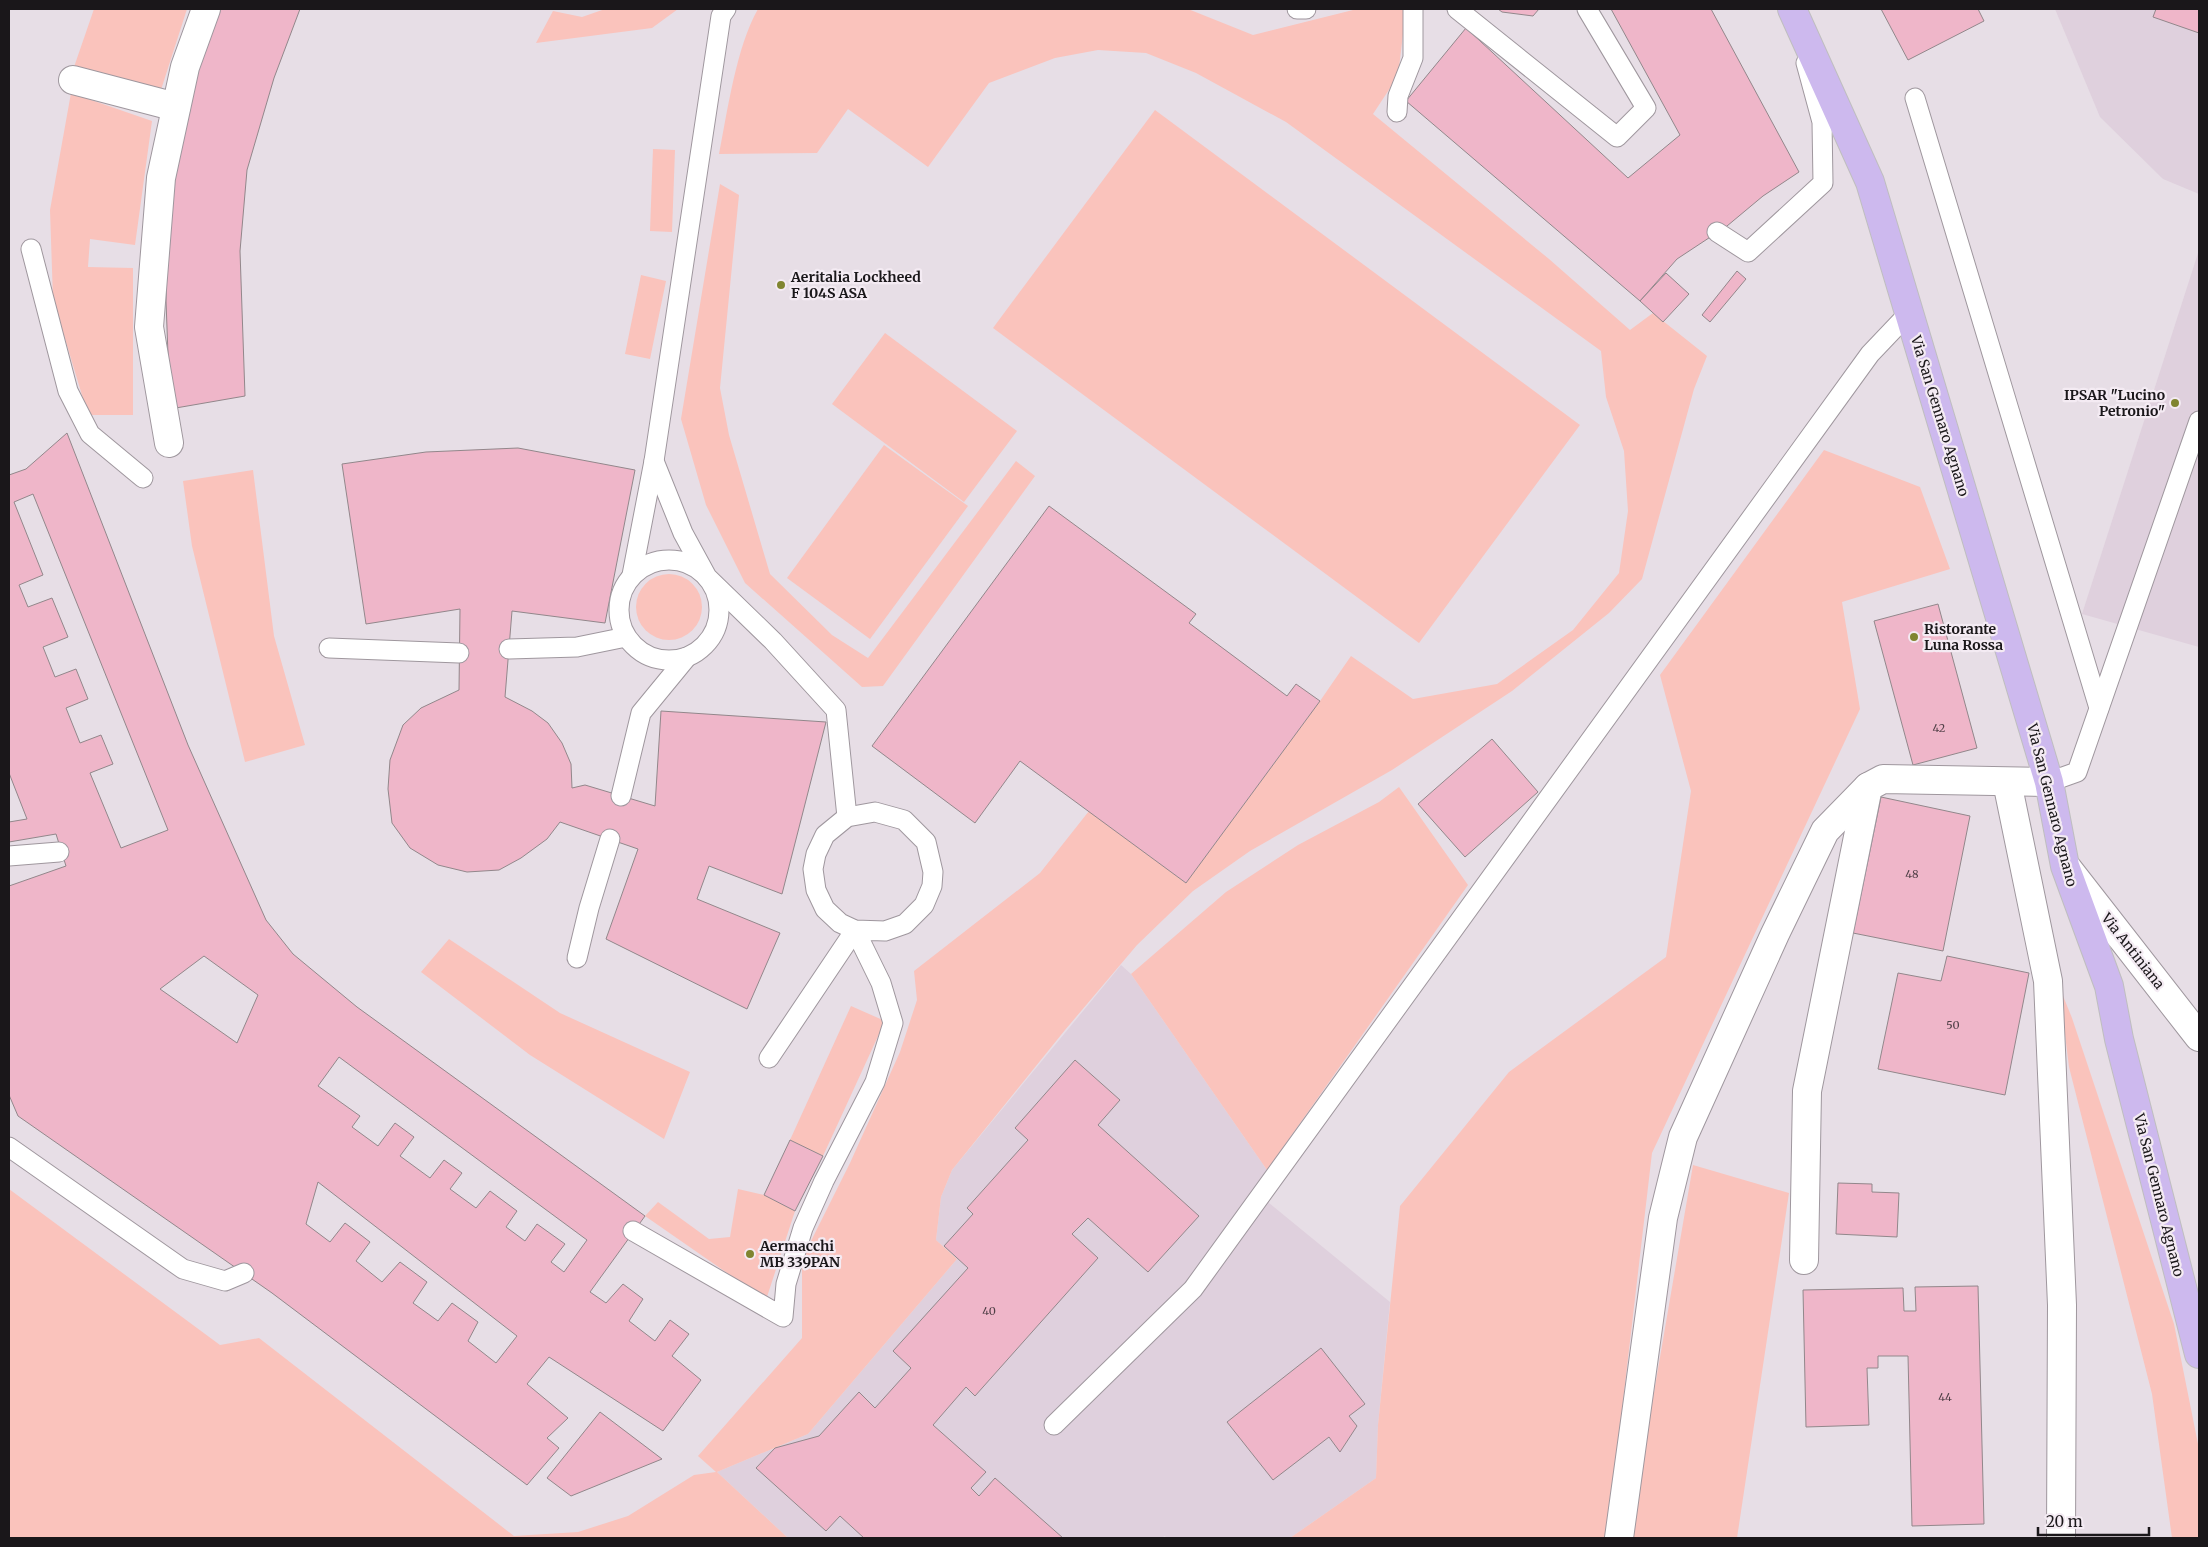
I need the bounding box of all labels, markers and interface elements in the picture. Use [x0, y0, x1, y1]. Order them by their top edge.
place label: Aeritalia Lockheed F 104S ASA [790, 268, 921, 302]
marker: Aeritalia Lockheed F 104S ASA [775, 279, 787, 291]
street label: Via San Gennaro Agnano [1907, 332, 1973, 499]
place label: IPSAR "Lucino Petronio" [2064, 386, 2165, 420]
marker: IPSAR "Lucino Petronio" [2169, 397, 2181, 409]
place label: Ristorante Luna Rossa [1924, 620, 2003, 654]
marker: Ristorante Luna Rossa [1908, 631, 1920, 643]
house number: 42 [1933, 721, 1945, 735]
street label: Via San Gennaro Agnano [2023, 721, 2081, 888]
house number: 48 [1905, 867, 1919, 881]
street label: Via Antiniana [2097, 909, 2169, 993]
house number: 50 [1946, 1018, 1960, 1032]
street label: Via San Gennaro Agnano [2130, 1111, 2188, 1278]
place label: Aermacchi MB 339PAN [759, 1237, 840, 1271]
marker: Aermacchi MB 339PAN [744, 1248, 756, 1260]
house number: 40 [982, 1304, 996, 1318]
house number: 44 [1938, 1390, 1952, 1404]
scale bar [2038, 1504, 2149, 1536]
text: 20 m [2046, 1512, 2083, 1531]

